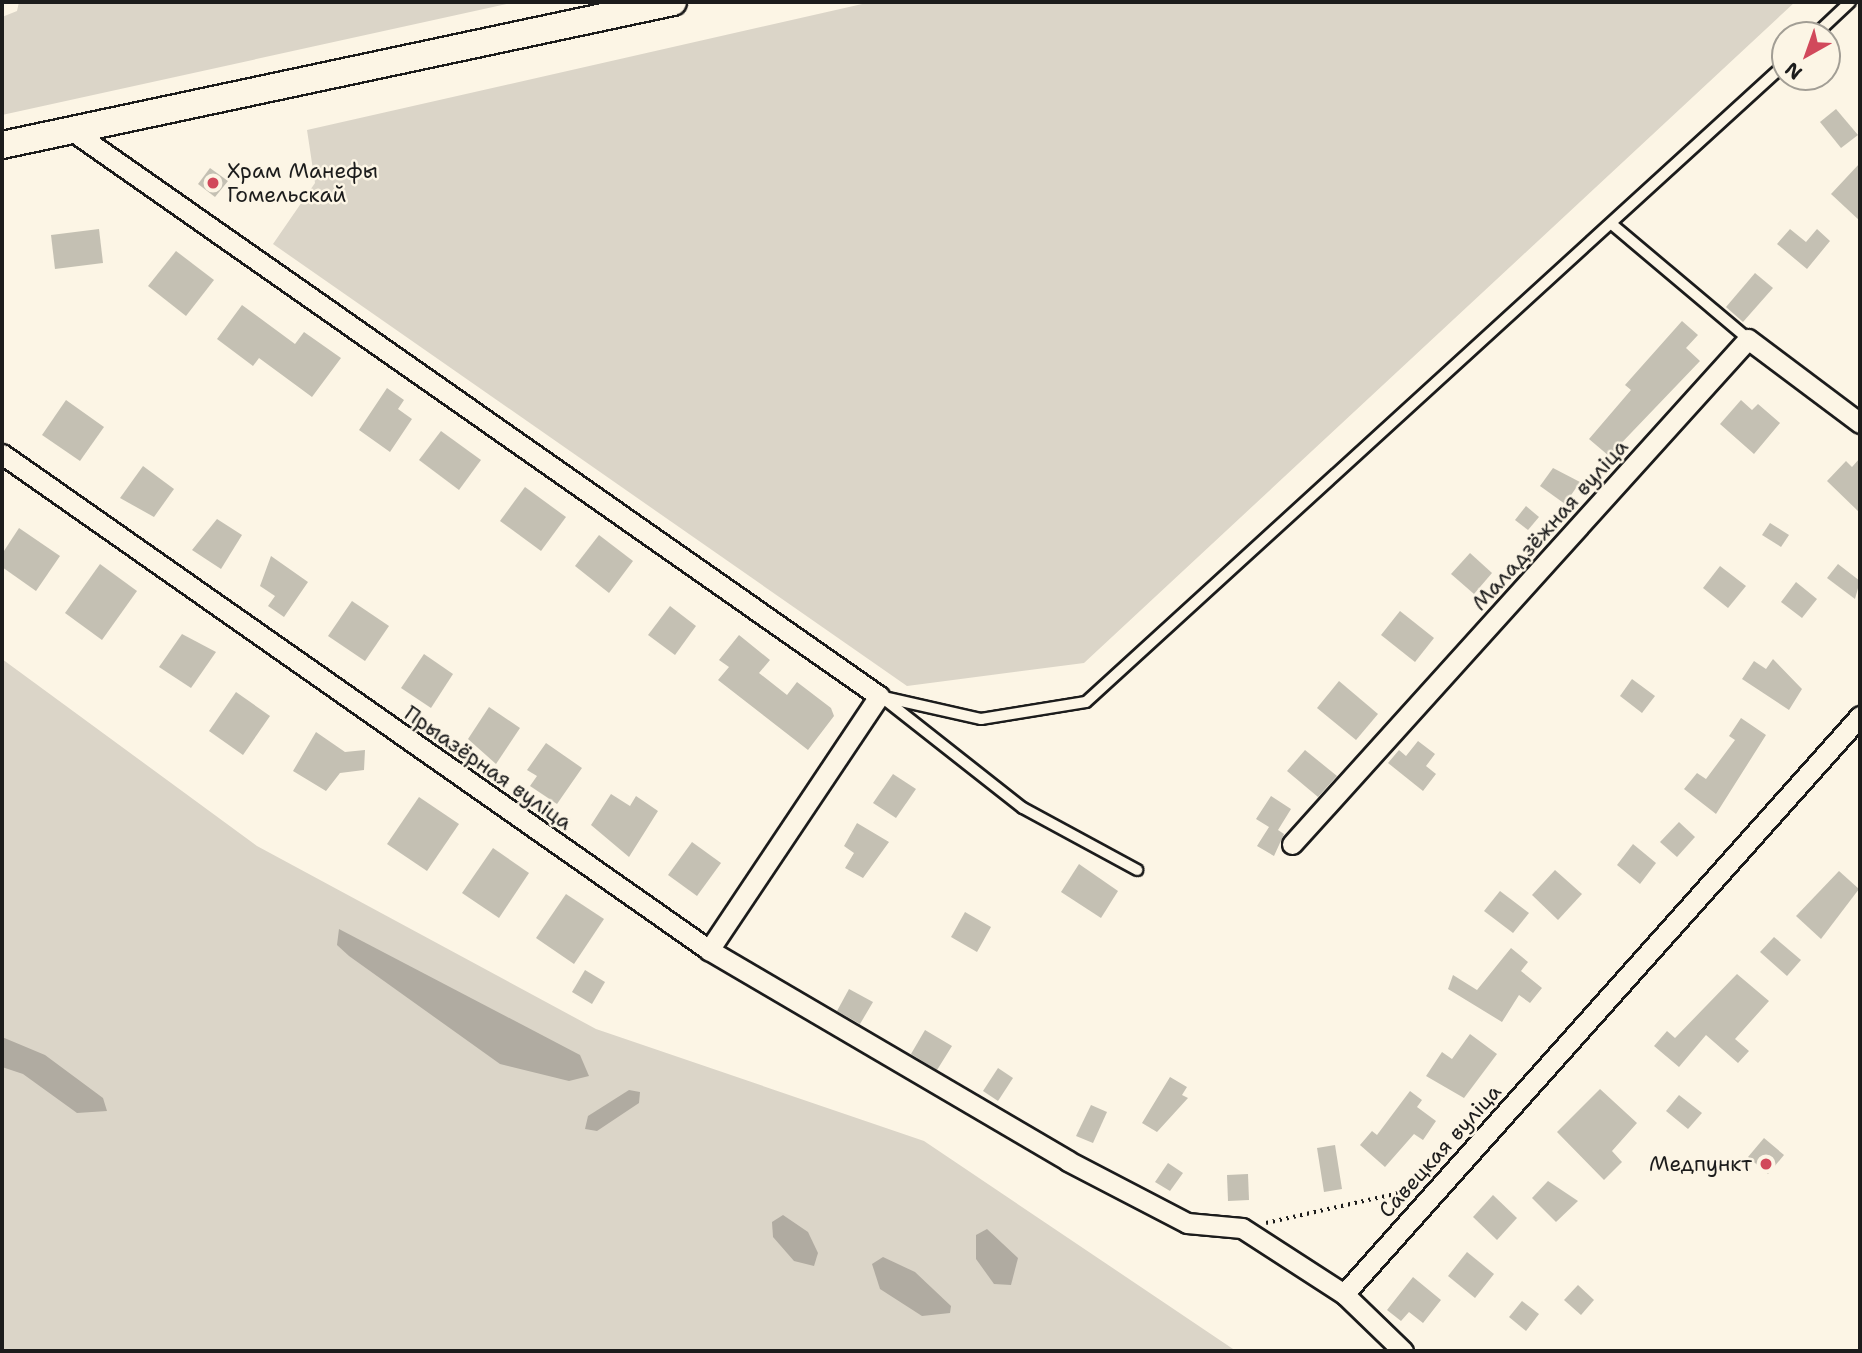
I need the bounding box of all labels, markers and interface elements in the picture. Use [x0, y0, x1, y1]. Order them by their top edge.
north arrow [1771, 21, 1841, 91]
text: N [1780, 57, 1807, 85]
place label: Храм Манефы Гомельскай [227, 158, 378, 208]
marker: Храм Манефы Гомельскай [205, 175, 221, 191]
street label: Маладзёжная вуліца [1467, 434, 1633, 616]
street label: Прыазёрная вуліца [399, 701, 577, 835]
street label: Савецкая вуліца [1374, 1079, 1506, 1223]
place label: Медпункт [1649, 1151, 1752, 1177]
marker: Медпункт [1758, 1156, 1774, 1172]

